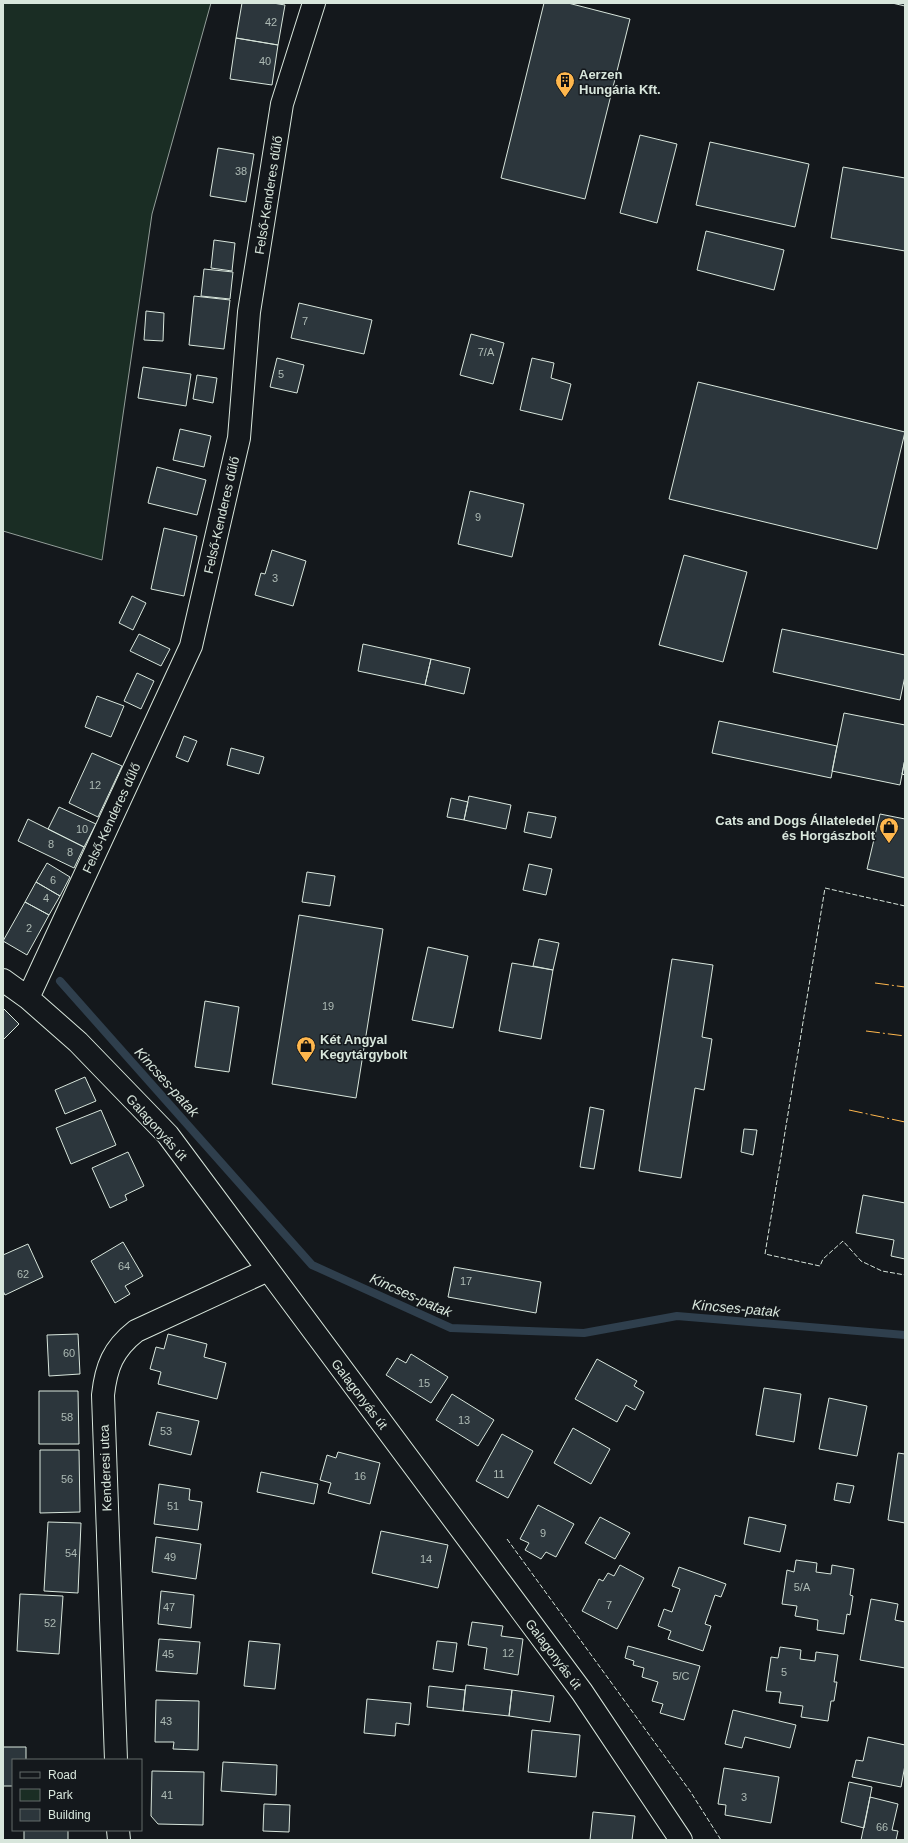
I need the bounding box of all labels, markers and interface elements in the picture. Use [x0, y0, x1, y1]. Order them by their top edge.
house number: 42 [265, 16, 277, 28]
house number: 40 [259, 55, 271, 67]
place label: Aerzen Hungária Kft. [579, 67, 661, 97]
building icon: Aerzen Hungária Kft. [554, 70, 576, 98]
street label: Felső-Kenderes dűlő [252, 135, 285, 255]
house number: 38 [235, 165, 247, 177]
house number: 7 [302, 315, 308, 327]
house number: 7/A [478, 346, 495, 358]
house number: 5 [278, 368, 284, 380]
street label: Felső-Kenderes dűlő [201, 455, 242, 575]
house number: 9 [475, 511, 481, 523]
house number: 3 [272, 572, 278, 584]
street label: Felső-Kenderes dűlő [79, 761, 144, 876]
house number: 12 [89, 779, 101, 791]
place label: Cats and Dogs Állateledel és Horgászbolt [715, 813, 876, 843]
shop icon: Cats and Dogs Állateledel és Horgászbolt [878, 816, 900, 844]
house number: 10 [76, 823, 88, 835]
house number: 8 [48, 838, 54, 850]
house number: 8 [67, 846, 73, 858]
house number: 6 [50, 874, 56, 886]
house number: 4 [43, 892, 49, 904]
house number: 2 [26, 922, 32, 934]
house number: 19 [322, 1000, 334, 1012]
place label: Két Angyal Kegytárgybolt [320, 1032, 408, 1062]
shop icon: Két Angyal Kegytárgybolt [295, 1035, 317, 1063]
water label: Kincses-patak [132, 1044, 203, 1121]
street label: Galagonyás út [123, 1091, 191, 1164]
house number: 64 [118, 1260, 130, 1272]
house number: 62 [17, 1268, 29, 1280]
water label: Kincses-patak [368, 1270, 455, 1321]
house number: 17 [460, 1275, 472, 1287]
water label: Kincses-patak [692, 1296, 781, 1320]
house number: 60 [63, 1347, 75, 1359]
street label: Galagonyás út [328, 1356, 391, 1433]
house number: 15 [418, 1377, 430, 1389]
house number: 58 [61, 1411, 73, 1423]
house number: 13 [458, 1414, 470, 1426]
street label: Kenderesi utca [96, 1424, 115, 1512]
house number: 53 [160, 1425, 172, 1437]
house number: 11 [493, 1468, 505, 1480]
house number: 16 [354, 1470, 366, 1482]
house number: 56 [61, 1473, 73, 1485]
house number: 51 [167, 1500, 179, 1512]
house number: 9 [540, 1527, 546, 1539]
house number: 54 [65, 1547, 77, 1559]
house number: 49 [164, 1551, 176, 1563]
house number: 14 [420, 1553, 432, 1565]
house number: 5/A [794, 1581, 811, 1593]
house number: 7 [606, 1599, 612, 1611]
house number: 47 [163, 1601, 175, 1613]
street label: Galagonyás út [522, 1616, 585, 1693]
house number: 52 [44, 1617, 56, 1629]
house number: 12 [502, 1647, 514, 1659]
house number: 45 [162, 1648, 174, 1660]
house number: 5 [781, 1666, 787, 1678]
house number: 5/C [672, 1670, 690, 1682]
house number: 43 [160, 1715, 172, 1727]
legend [12, 1759, 142, 1831]
text: Road [48, 1768, 77, 1782]
text: Park [48, 1788, 74, 1802]
house number: 41 [161, 1789, 173, 1801]
house number: 3 [741, 1791, 747, 1803]
text: Building [48, 1808, 91, 1822]
house number: 66 [876, 1821, 888, 1833]

